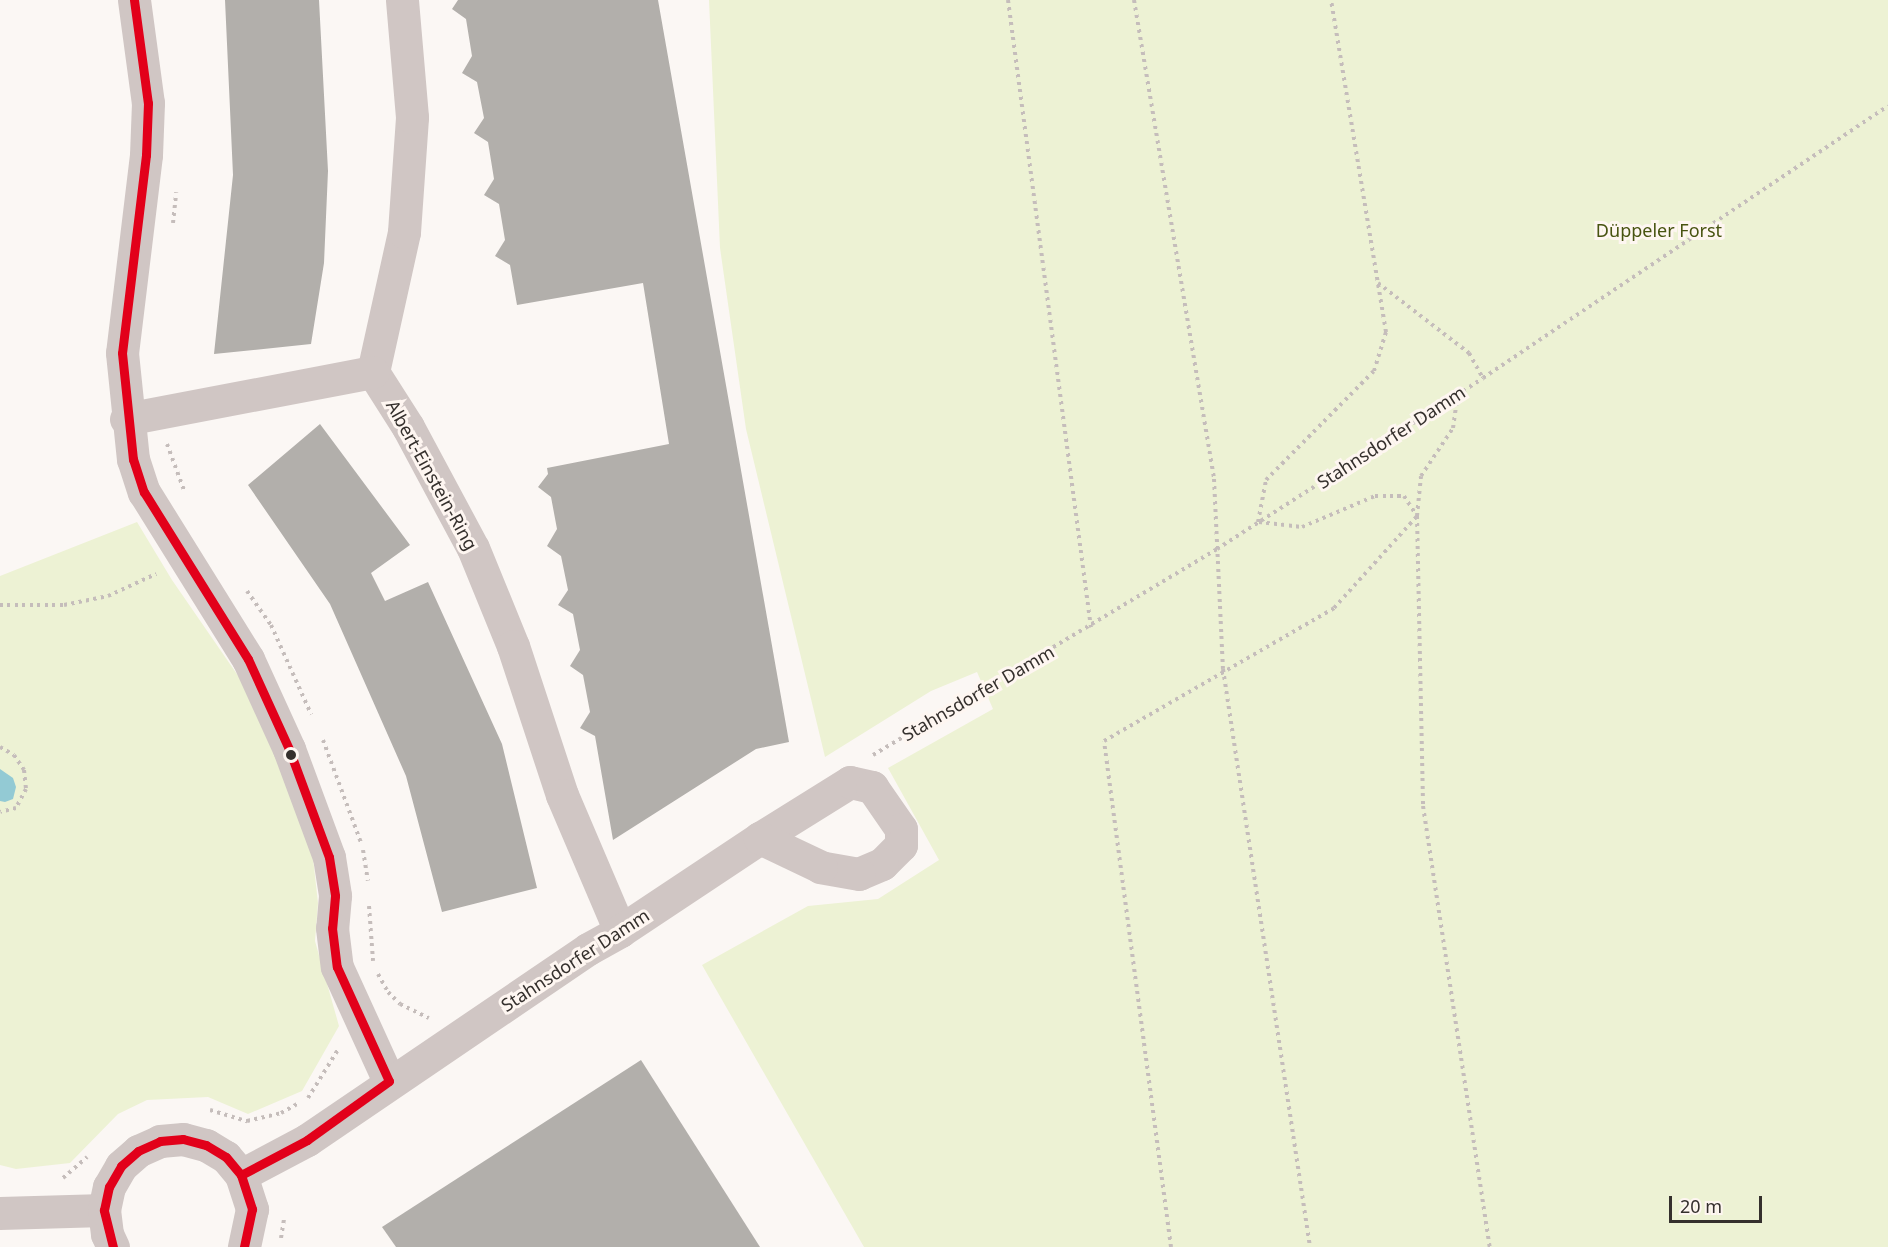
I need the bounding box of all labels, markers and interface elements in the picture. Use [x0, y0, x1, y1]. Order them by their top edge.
park label: Düppeler Forst [1596, 219, 1722, 241]
street label: Stahnsdorfer Damm [1313, 381, 1469, 493]
street label: Albert-Einstein-Ring [382, 396, 482, 554]
street label: Stahnsdorfer Damm [898, 641, 1058, 745]
unlabelled marker [285, 749, 297, 761]
street label: Stahnsdorfer Damm [497, 904, 653, 1016]
scale bar [1672, 1184, 1765, 1222]
text: 20 m [1680, 1194, 1722, 1218]

